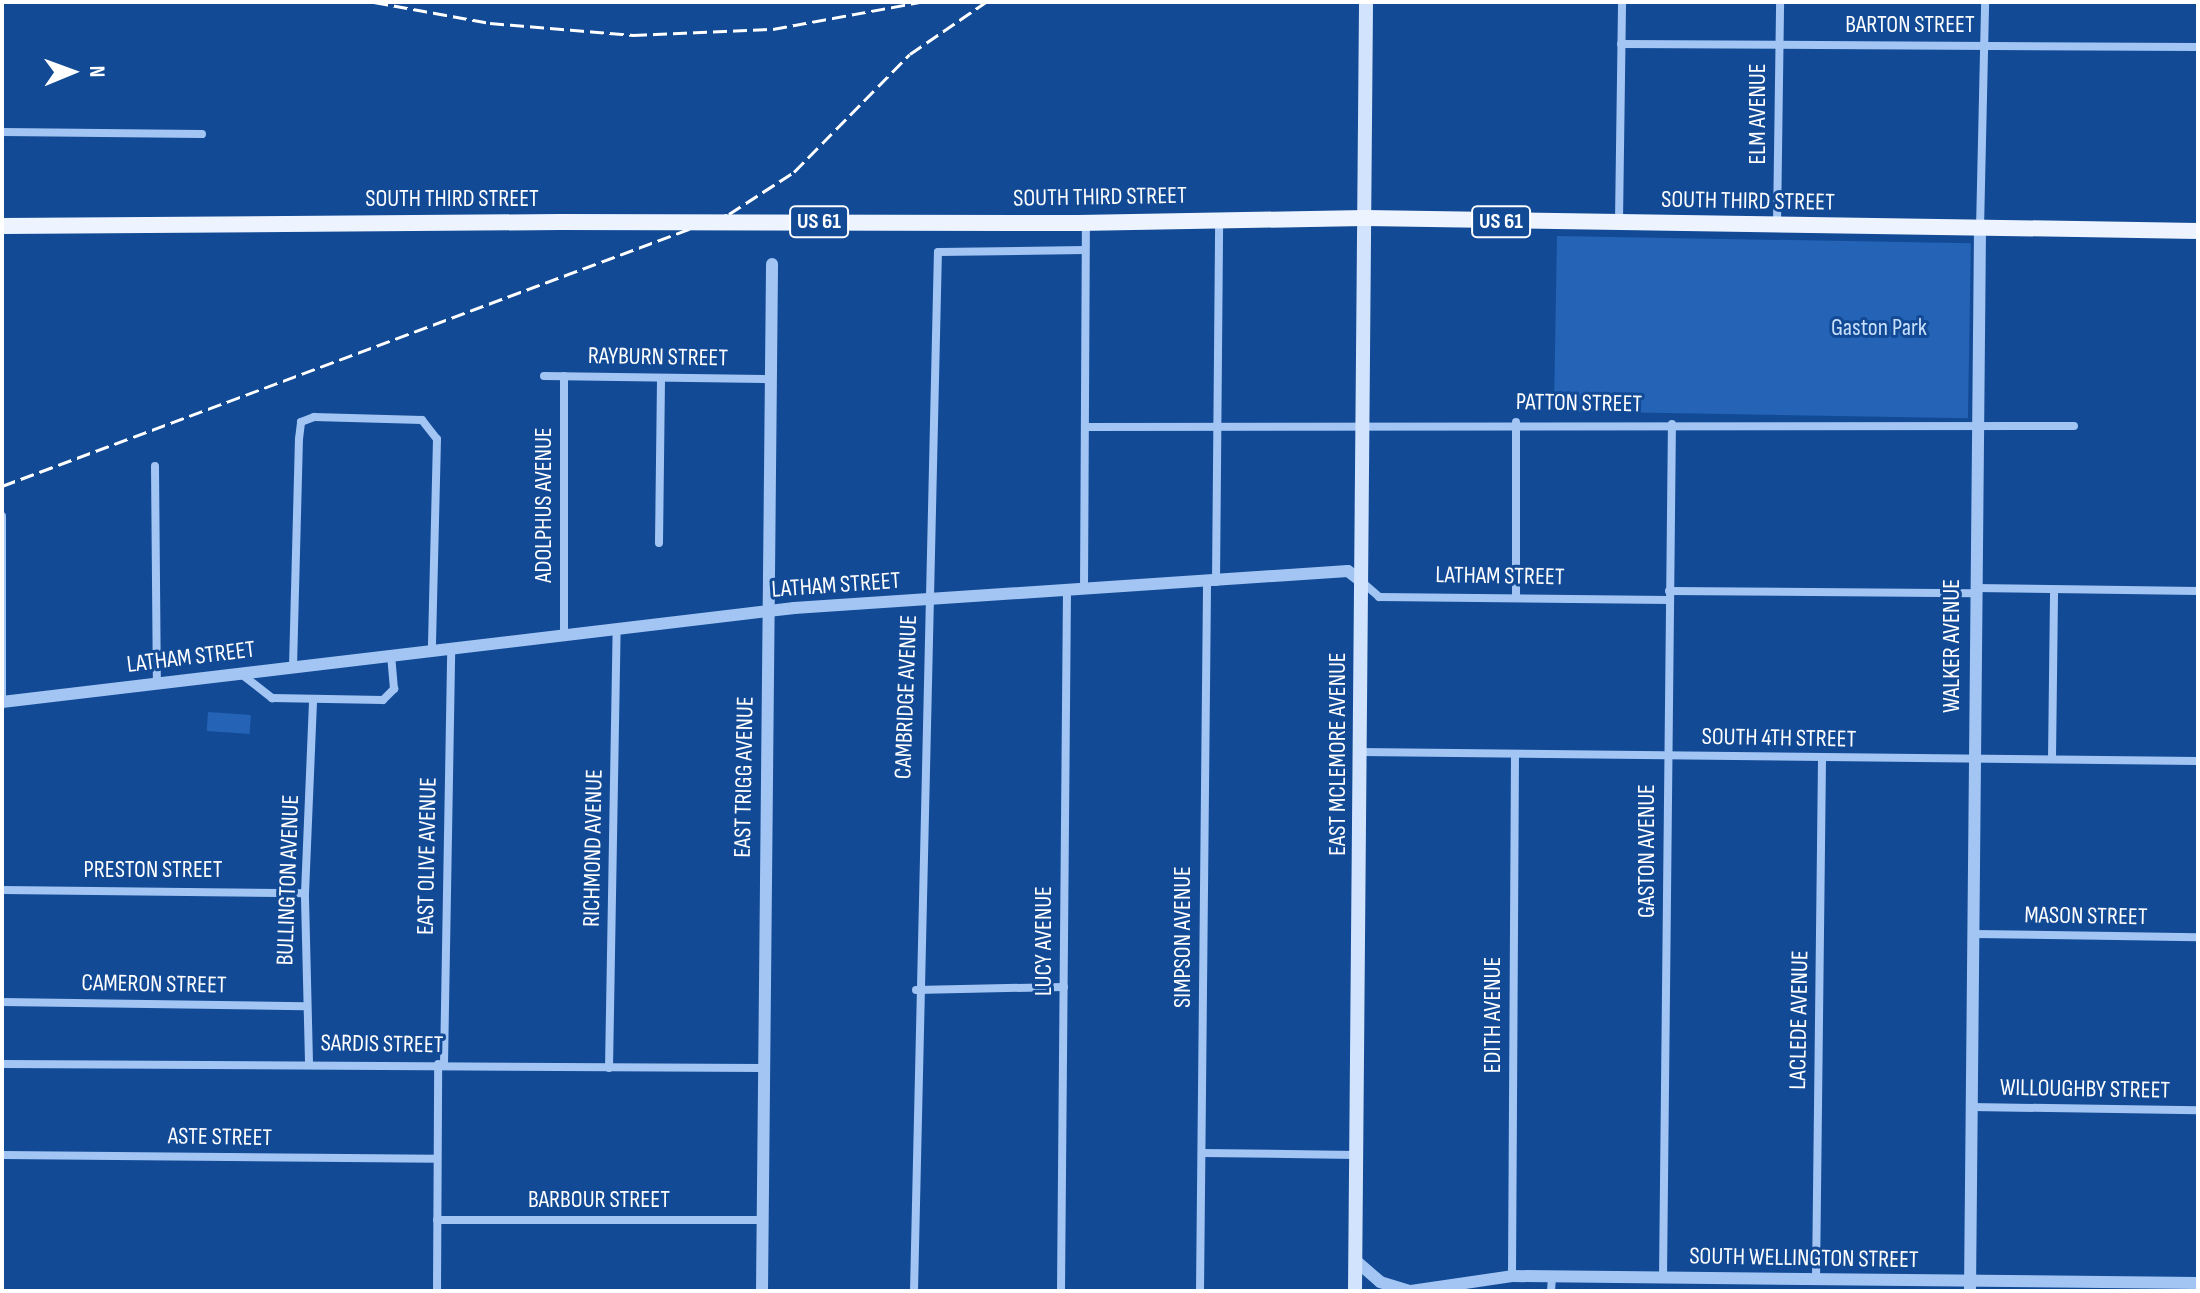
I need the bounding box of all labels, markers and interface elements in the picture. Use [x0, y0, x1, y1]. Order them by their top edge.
street label: BARTON STREET [1845, 11, 1975, 39]
north arrow [32, 32, 112, 112]
street label: ELM AVENUE [1744, 63, 1772, 165]
text: N [83, 65, 110, 78]
street label: SOUTH THIRD STREET [1013, 181, 1187, 213]
street label: SOUTH THIRD STREET [365, 185, 539, 213]
street label: SOUTH THIRD STREET [1661, 185, 1835, 217]
road number: US 61 [789, 204, 849, 240]
road number: US 61 [1471, 204, 1531, 240]
park label: Gaston Park [1831, 314, 1927, 342]
street label: RAYBURN STREET [588, 341, 728, 373]
street label: PATTON STREET [1516, 387, 1642, 419]
street label: ADOLPHUS AVENUE [530, 427, 558, 583]
street label: LATHAM STREET [1435, 560, 1565, 592]
street label: LATHAM STREET [771, 566, 901, 604]
street label: WALKER AVENUE [1938, 579, 1966, 713]
street label: CAMBRIDGE AVENUE [889, 614, 923, 780]
street label: LATHAM STREET [125, 635, 257, 679]
street label: EAST MCLEMORE AVENUE [1324, 652, 1352, 856]
street label: EAST TRIGG AVENUE [728, 696, 760, 858]
street label: SOUTH 4TH STREET [1701, 722, 1857, 754]
street label: RICHMOND AVENUE [577, 769, 609, 927]
street label: EAST OLIVE AVENUE [411, 777, 443, 935]
street label: GASTON AVENUE [1633, 784, 1661, 918]
street label: BULLINGTON AVENUE [271, 794, 305, 966]
street label: PRESTON STREET [84, 856, 222, 884]
street label: SIMPSON AVENUE [1169, 866, 1197, 1008]
street label: LUCY AVENUE [1030, 886, 1058, 996]
street label: MASON STREET [2024, 901, 2148, 931]
street label: LACLEDE AVENUE [1783, 950, 1815, 1090]
street label: EDITH AVENUE [1479, 957, 1507, 1073]
street label: CAMERON STREET [81, 968, 227, 1000]
street label: SARDIS STREET [320, 1029, 444, 1059]
street label: WILLOUGHBY STREET [2000, 1073, 2170, 1105]
street label: ASTE STREET [168, 1122, 272, 1152]
street label: BARBOUR STREET [528, 1186, 670, 1214]
street label: SOUTH WELLINGTON STREET [1689, 1242, 1919, 1274]

